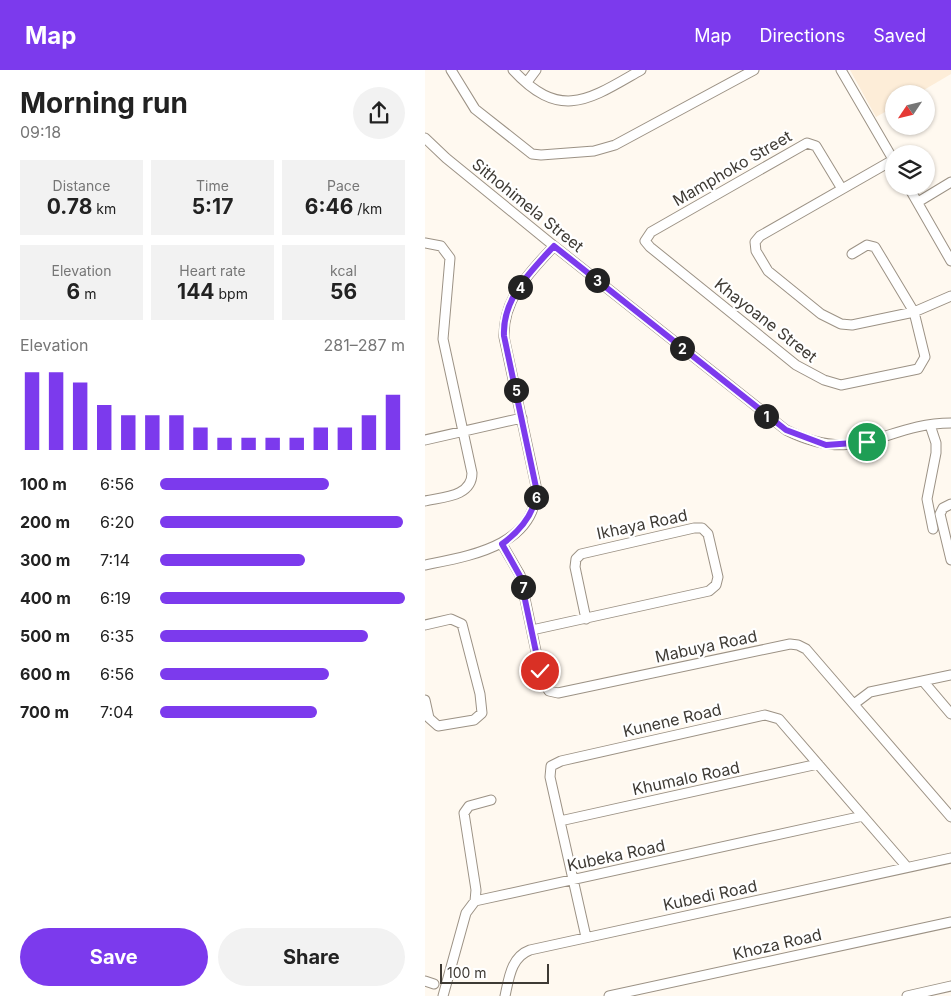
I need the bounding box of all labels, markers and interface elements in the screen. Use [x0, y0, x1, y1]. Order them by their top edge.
text: Map [25, 21, 76, 50]
text: Map [694, 25, 732, 46]
text: Directions [760, 25, 845, 46]
text: Saved [873, 25, 926, 46]
north arrow [885, 85, 935, 135]
map controls [885, 85, 935, 195]
text: Morning run [20, 86, 188, 120]
button: share [353, 87, 405, 139]
text: 09:18 [20, 122, 61, 142]
street label: Mamphoko Street [669, 126, 795, 210]
button: layers [885, 145, 935, 195]
street label: Sithohimela Street [468, 154, 588, 256]
text: Distance [53, 177, 110, 194]
text: Time [196, 177, 229, 194]
text: Pace [327, 177, 360, 194]
text: 0.78 [47, 194, 92, 219]
text: 5:17 [192, 194, 233, 219]
text: 6:46 [305, 194, 353, 219]
text: km [92, 200, 116, 217]
text: /km [353, 200, 382, 217]
text: Elevation [52, 262, 112, 279]
text: Heart rate [179, 262, 246, 279]
text: kcal [330, 262, 357, 279]
pin: 3 [585, 268, 609, 292]
text: 3 [593, 272, 602, 289]
pin: 4 [507, 274, 533, 300]
street label: Khayoane Street [711, 274, 821, 366]
text: 6 [67, 279, 80, 304]
text: 144 [177, 279, 215, 304]
text: 56 [330, 279, 357, 304]
text: 4 [516, 279, 525, 296]
text: m [80, 285, 96, 302]
text: bpm [215, 285, 248, 302]
text: Elevation [20, 335, 89, 355]
text: 281–287 m [324, 335, 405, 355]
pin: 2 [669, 336, 695, 360]
text: 2 [678, 340, 687, 357]
pin: 5 [503, 378, 529, 402]
text: 5 [512, 382, 521, 399]
pin: 1 [753, 404, 779, 428]
text: 1 [763, 408, 770, 425]
pin [846, 421, 888, 463]
icon: arrive [853, 428, 881, 456]
text: 100 m [20, 474, 67, 494]
text: 6:56 [100, 474, 134, 494]
pin: 6 [523, 484, 549, 510]
text: 6 [532, 489, 541, 506]
street label: Ikhaya Road [595, 505, 689, 543]
text: 200 m [20, 512, 70, 532]
text: 6:20 [100, 512, 134, 532]
text: 300 m [20, 550, 70, 570]
text: 7:14 [100, 550, 130, 570]
pin: 7 [511, 574, 535, 600]
text: 7 [519, 579, 528, 596]
text: 400 m [20, 588, 71, 608]
text: 6:19 [100, 588, 131, 608]
street label: Mabuya Road [653, 625, 759, 667]
text: 500 m [20, 626, 70, 646]
text: 6:35 [100, 626, 134, 646]
pin [519, 650, 561, 692]
icon: check [526, 657, 554, 685]
text: 600 m [20, 664, 70, 684]
text: 6:56 [100, 664, 134, 684]
street label: Kunene Road [621, 699, 723, 741]
text: 700 m [20, 702, 69, 722]
text: 7:04 [100, 702, 134, 722]
street label: Khumalo Road [630, 757, 742, 799]
street label: Kubeka Road [565, 835, 667, 875]
street label: Kubedi Road [661, 875, 759, 915]
street label: Khoza Road [731, 924, 823, 964]
button: Save [20, 928, 208, 986]
button: Share [218, 928, 405, 986]
scale bar [440, 961, 549, 984]
text: 100 m [447, 964, 487, 981]

